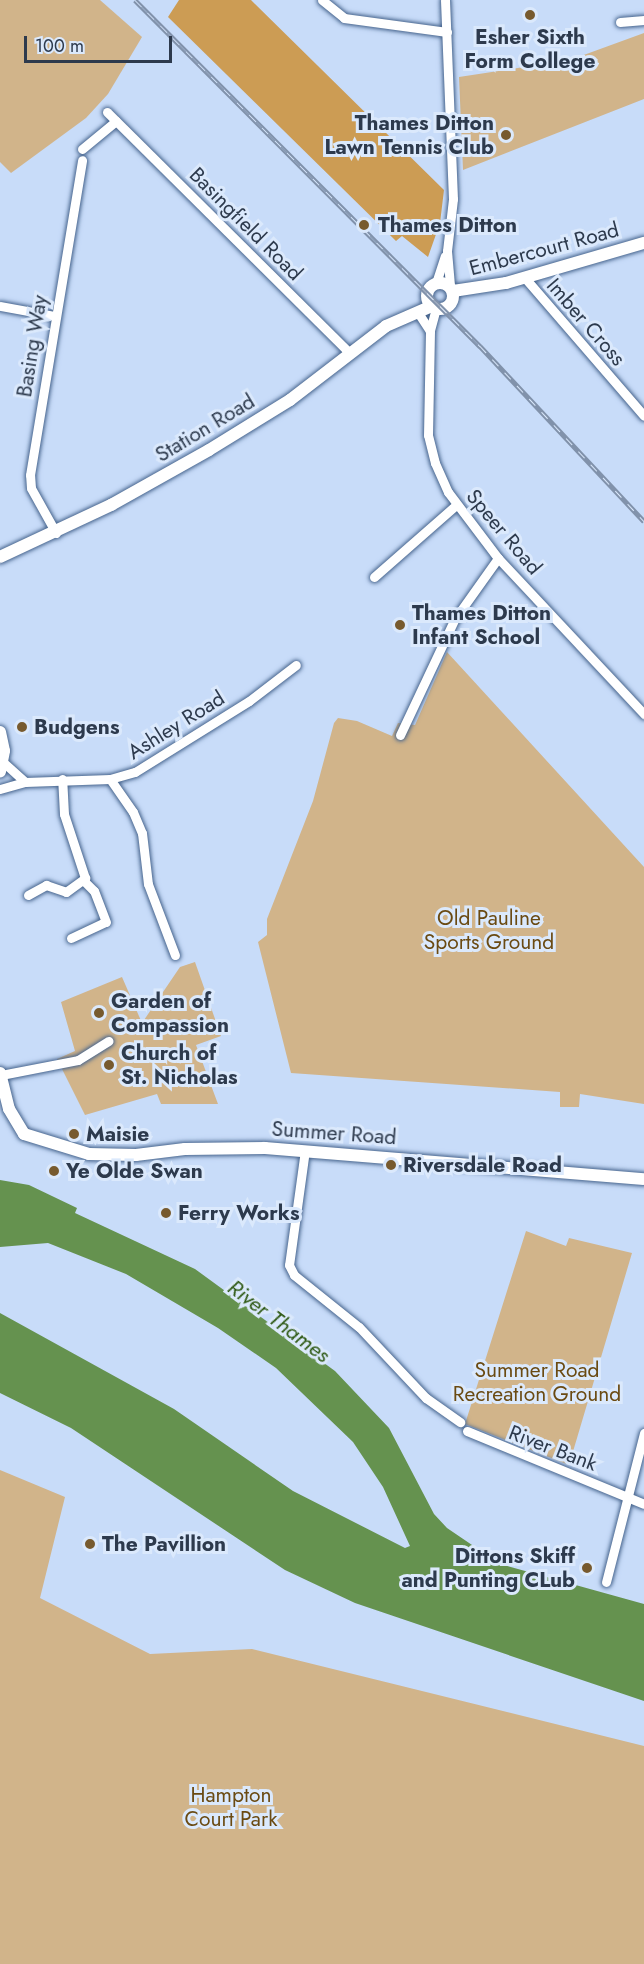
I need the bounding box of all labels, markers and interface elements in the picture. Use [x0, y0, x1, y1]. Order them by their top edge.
marker: Esher Sixth Form College [523, 8, 537, 22]
scale bar [27, 24, 176, 62]
place label: Esher Sixth Form College [465, 24, 595, 74]
text: 100 m [35, 33, 84, 59]
place label: Thames Ditton Lawn Tennis Club [324, 110, 494, 160]
marker: Thames Ditton Lawn Tennis Club [499, 128, 513, 142]
street label: Basingfield Road [184, 162, 308, 286]
place label: Thames Ditton [378, 212, 517, 238]
marker: Thames Ditton [355, 216, 373, 234]
street label: Embercourt Road [466, 217, 622, 281]
street label: Imber Cross [541, 273, 631, 371]
street label: Basing Way [12, 293, 52, 399]
street label: Station Road [151, 389, 259, 467]
street label: Speer Road [461, 484, 547, 580]
place label: Thames Ditton Infant School [412, 600, 551, 650]
marker: Thames Ditton Infant School [393, 618, 407, 632]
street label: Ashley Road [123, 685, 229, 765]
place label: Budgens [34, 714, 119, 740]
marker: Budgens [15, 720, 29, 734]
park label: Old Pauline Sports Ground [424, 905, 554, 955]
place label: Garden of Compassion [111, 988, 229, 1038]
marker: Garden of Compassion [92, 1006, 106, 1020]
place label: Church of St. Nicholas [121, 1040, 238, 1090]
marker: Church of St. Nicholas [102, 1058, 116, 1072]
street label: Summer Road [271, 1116, 397, 1150]
place label: Maisie [86, 1121, 149, 1147]
marker: Maisie [67, 1127, 81, 1141]
place label: Riversdale Road [403, 1152, 562, 1178]
place label: Ye Olde Swan [66, 1158, 203, 1184]
marker: Riversdale Road [384, 1158, 398, 1172]
marker: Ye Olde Swan [47, 1164, 61, 1178]
place label: Ferry Works [178, 1200, 300, 1226]
marker: Ferry Works [159, 1206, 173, 1220]
water label: River Thames [223, 1274, 335, 1368]
park label: Summer Road Recreation Ground [453, 1357, 621, 1407]
street label: River Bank [505, 1420, 601, 1476]
place label: The Pavillion [102, 1531, 226, 1557]
marker: The Pavillion [83, 1537, 97, 1551]
place label: Dittons Skiff and Punting CLub [401, 1543, 575, 1593]
marker: Dittons Skiff and Punting CLub [580, 1561, 594, 1575]
park label: Hampton Court Park [185, 1782, 277, 1832]

